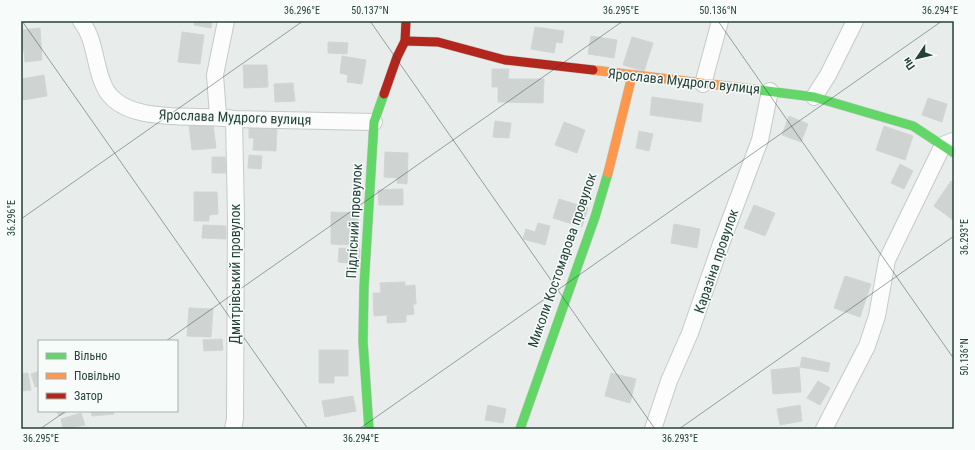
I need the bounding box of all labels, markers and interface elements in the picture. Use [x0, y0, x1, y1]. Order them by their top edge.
text: 36.296°E [284, 5, 320, 16]
text: 50.137°N [351, 5, 389, 16]
text: 36.295°E [603, 5, 639, 16]
text: 50.136°N [699, 5, 737, 16]
text: 36.294°E [922, 5, 958, 16]
north arrow [897, 38, 937, 78]
text: Пн [900, 55, 918, 72]
street label: Ярослава Мудрого вулиця [607, 65, 761, 97]
street label: Ярослава Мудрого вулиця [158, 106, 312, 128]
street label: Підлісний провулок [343, 163, 365, 279]
street label: Миколи Костомарова провулок [525, 170, 600, 349]
text: 36.296°E [6, 200, 17, 236]
street label: Дмитрівський провулок [227, 204, 243, 344]
street label: Каразіна провулок [691, 207, 741, 315]
text: 36.293°E [959, 219, 970, 255]
text: 50.136°N [959, 338, 970, 376]
legend [38, 340, 178, 412]
text: Вільно [74, 349, 107, 363]
text: Повільно [74, 369, 120, 383]
text: Затор [74, 389, 103, 403]
text: 36.295°E [23, 433, 59, 444]
text: 36.294°E [343, 433, 379, 444]
text: 36.293°E [662, 433, 698, 444]

